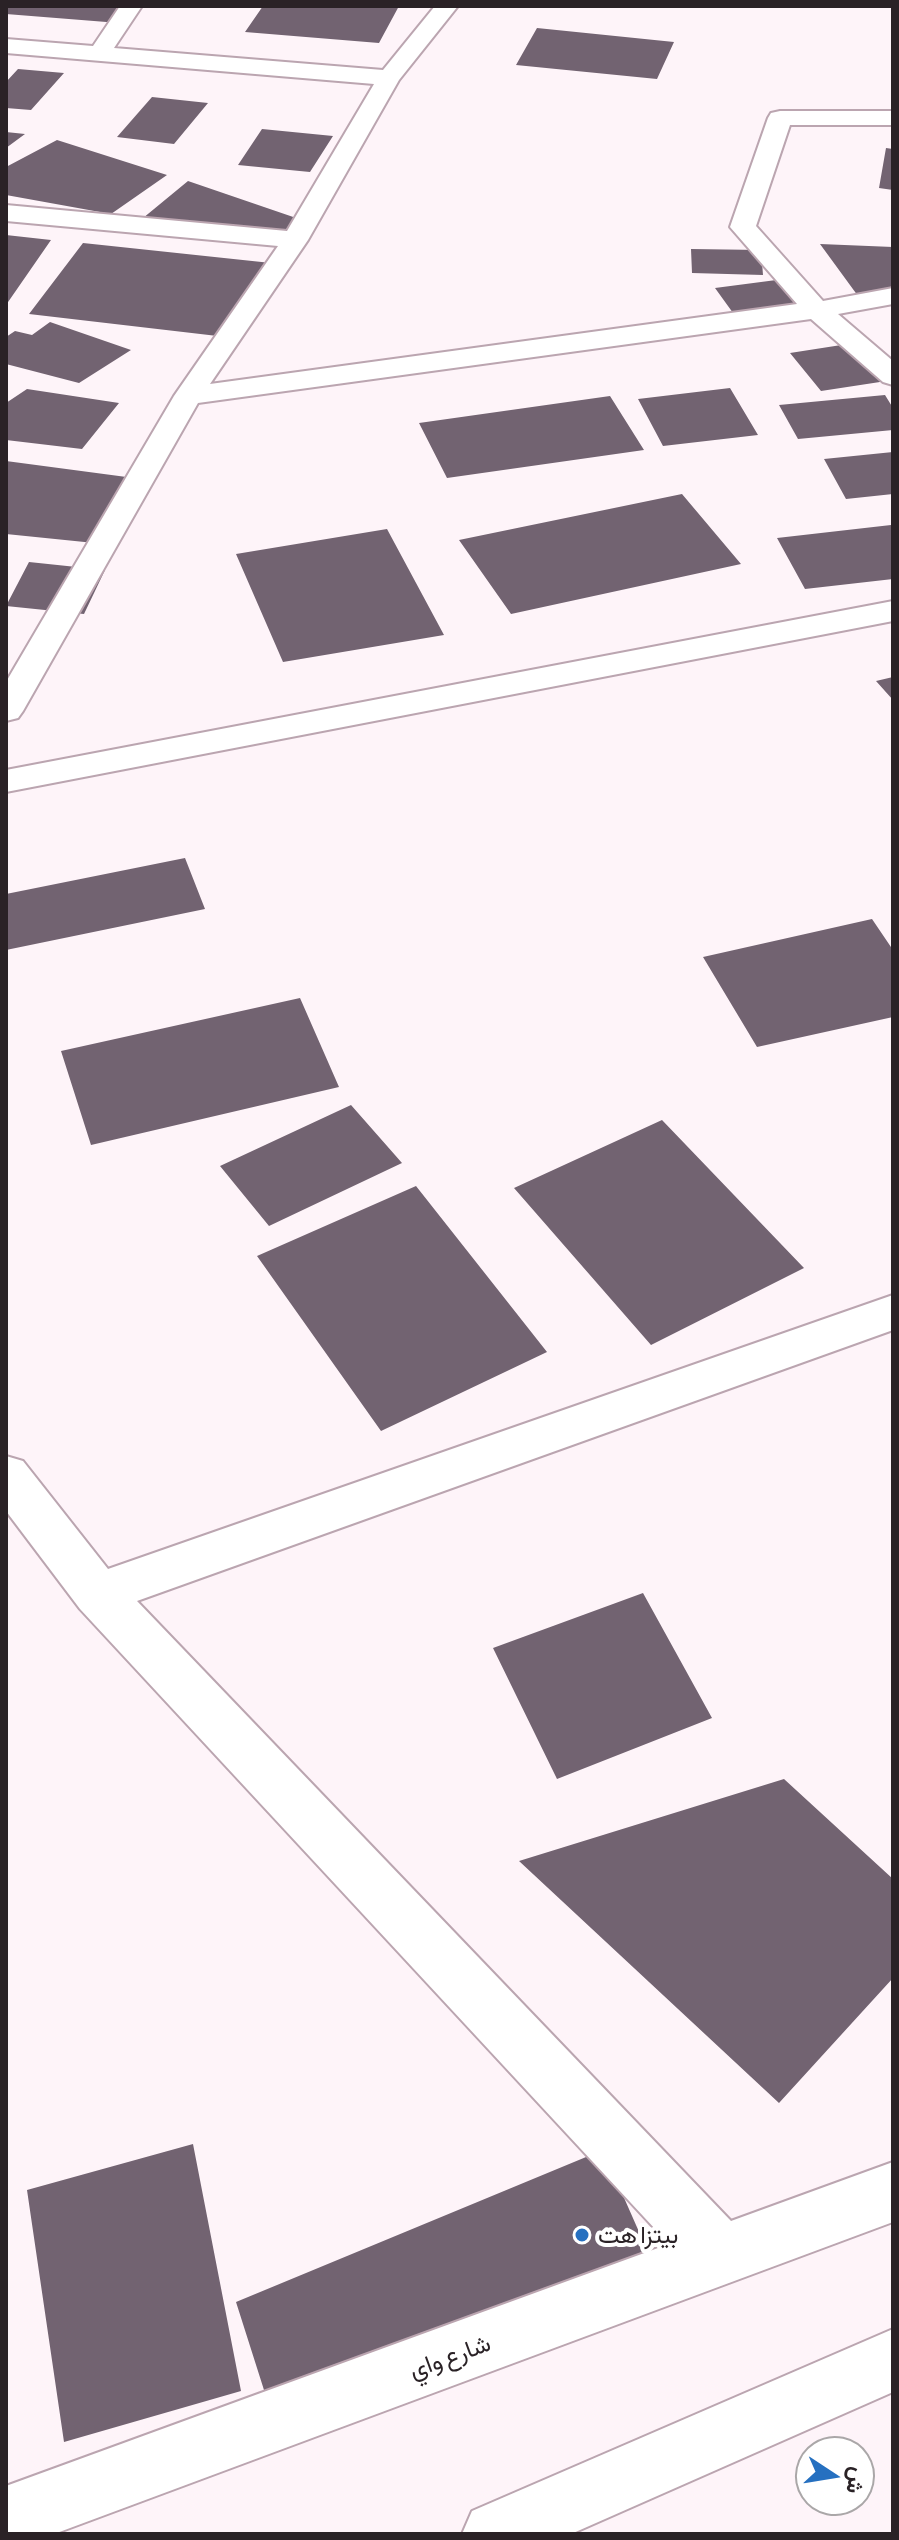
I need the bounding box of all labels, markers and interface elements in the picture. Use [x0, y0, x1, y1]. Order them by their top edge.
place label: بيتزا هت [598, 2221, 678, 2249]
marker: بيتزا هت [573, 2226, 591, 2244]
street label: شارع واي [405, 2329, 495, 2385]
north arrow [795, 2436, 875, 2516]
text: ش [841, 2465, 872, 2496]

